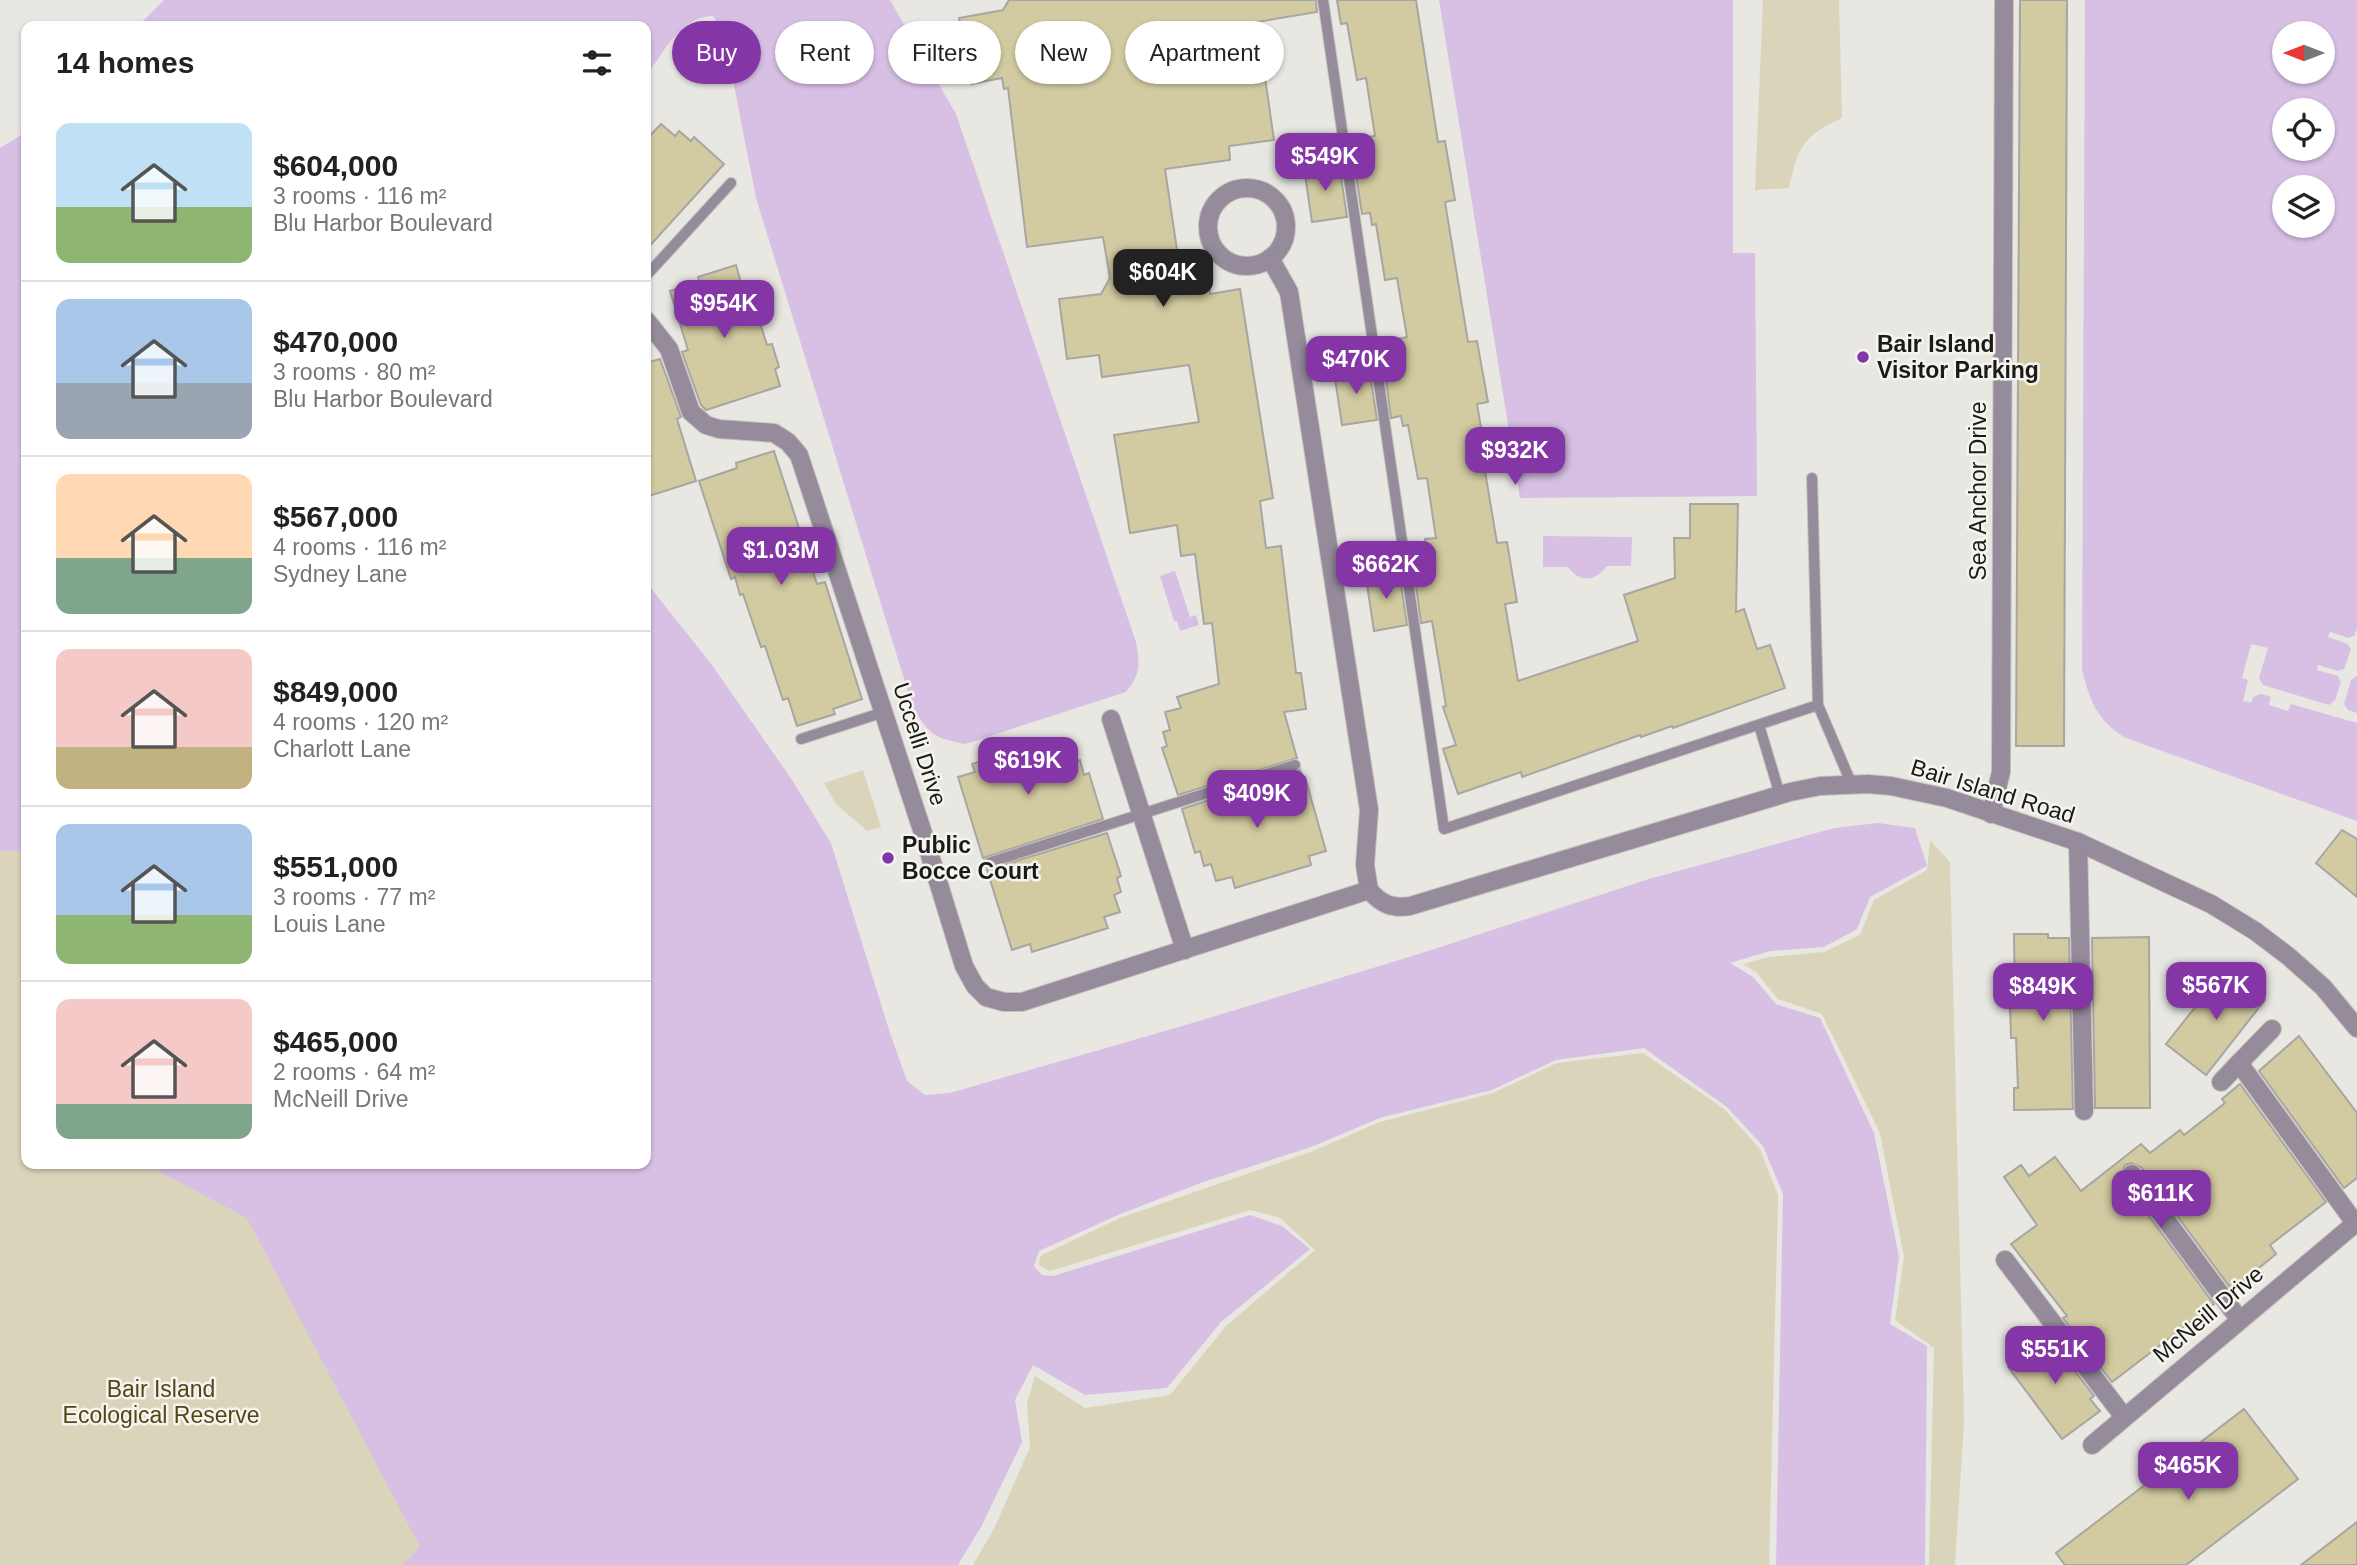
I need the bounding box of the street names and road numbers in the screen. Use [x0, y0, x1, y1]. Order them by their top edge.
street label: Sea Anchor Drive [1965, 402, 1991, 580]
street label: Uccelli Drive [888, 679, 952, 809]
street label: Bair Island Road [1908, 754, 2078, 828]
street label: McNeill Drive [2148, 1261, 2268, 1367]

